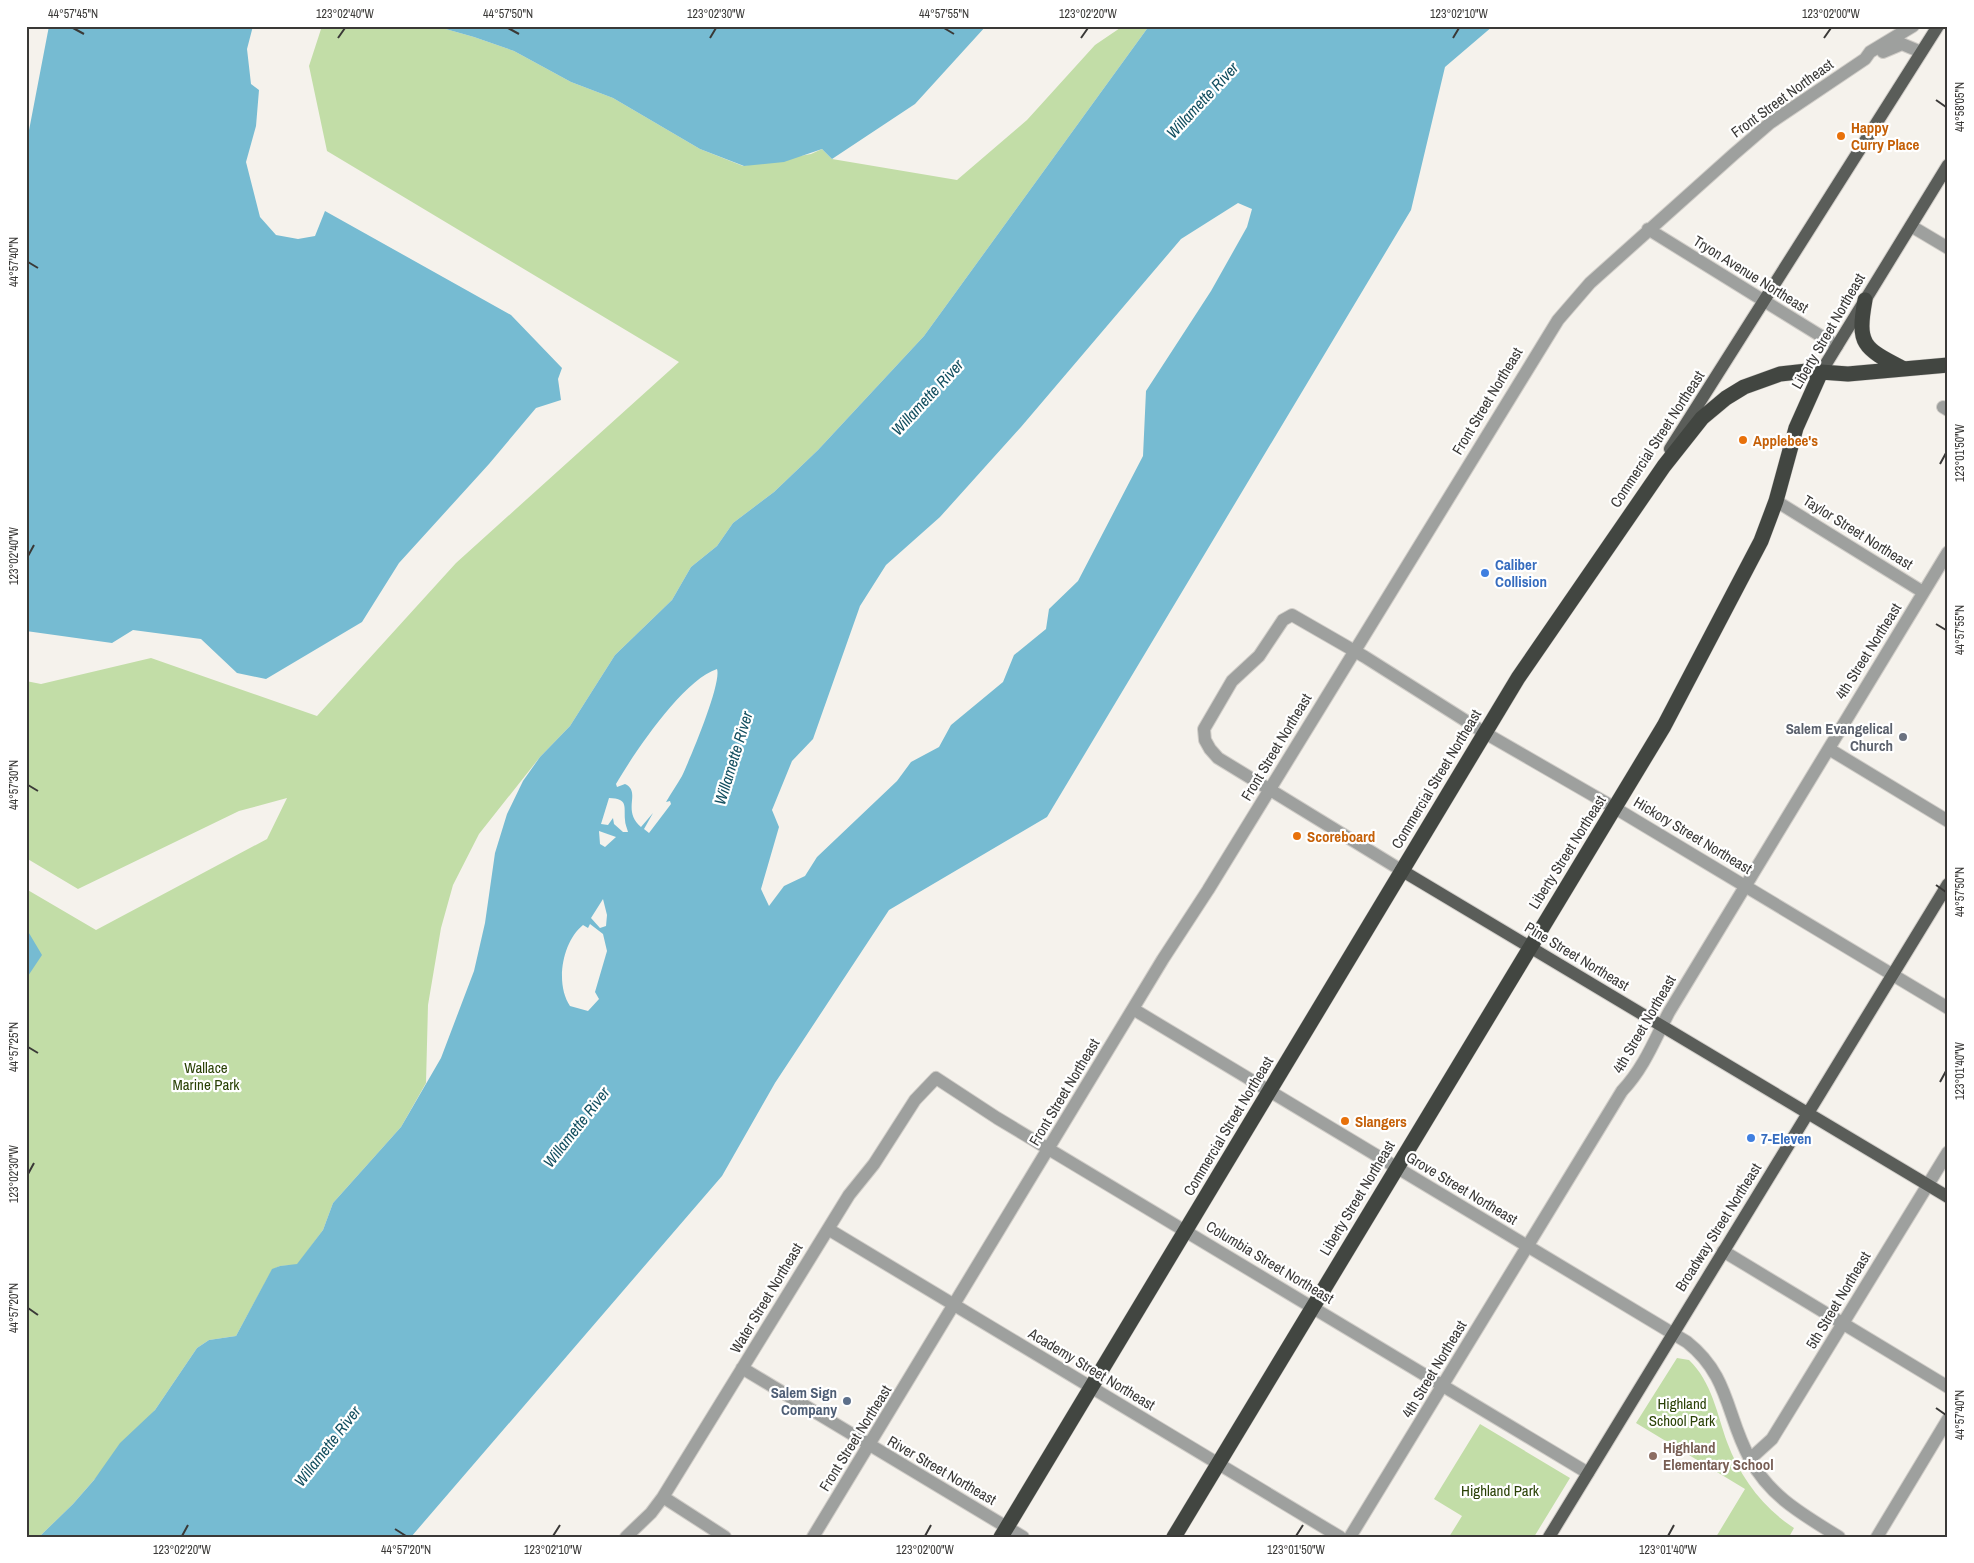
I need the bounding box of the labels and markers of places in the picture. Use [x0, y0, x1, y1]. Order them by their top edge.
place label: Happy Curry Place [1851, 117, 1920, 155]
marker: Happy Curry Place [1835, 130, 1847, 142]
place label: Applebee's [1753, 430, 1818, 451]
marker: Applebee's [1737, 434, 1749, 446]
place label: Caliber Collision [1495, 554, 1547, 592]
marker: Caliber Collision [1479, 567, 1491, 579]
place label: Salem Evangelical Church [1786, 718, 1893, 756]
marker: Salem Evangelical Church [1897, 731, 1909, 743]
place label: Scoreboard [1307, 826, 1375, 847]
marker: Scoreboard [1291, 830, 1303, 842]
place label: Slangers [1355, 1111, 1407, 1132]
marker: Slangers [1339, 1115, 1351, 1127]
place label: 7-Eleven [1761, 1128, 1812, 1149]
marker: 7-Eleven [1745, 1132, 1757, 1144]
place label: Salem Sign Company [771, 1382, 837, 1420]
marker: Salem Sign Company [841, 1395, 853, 1407]
place label: Highland Elementary School [1663, 1437, 1774, 1475]
marker: Highland Elementary School [1647, 1450, 1659, 1462]

